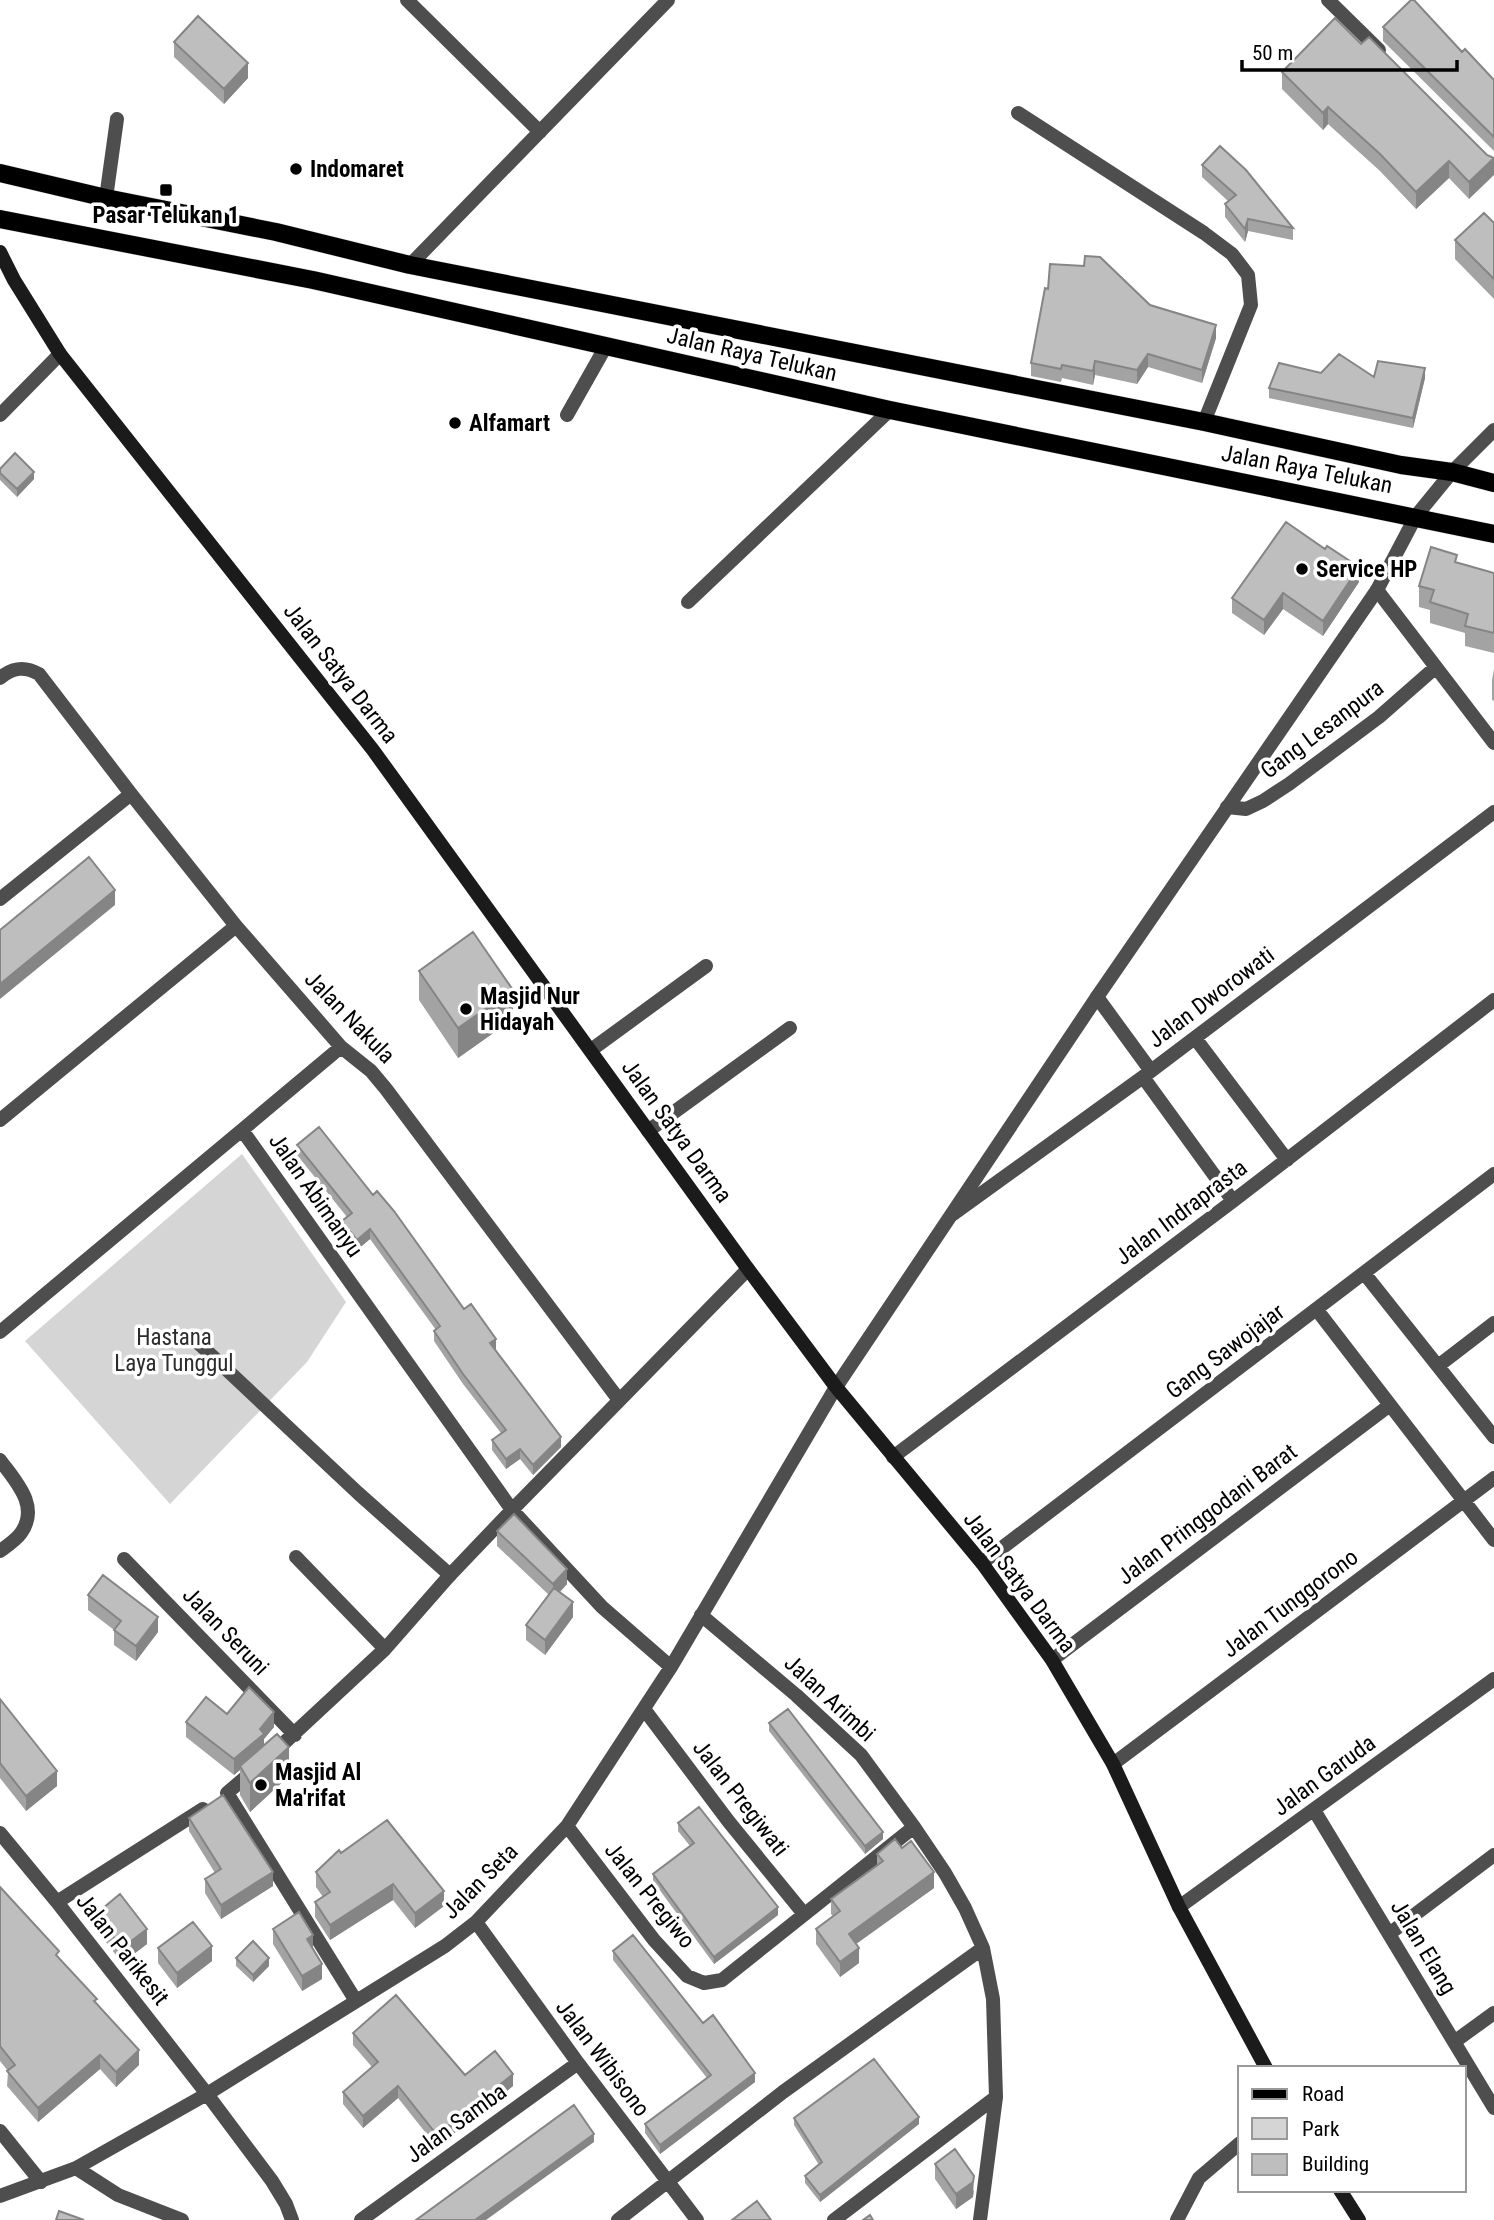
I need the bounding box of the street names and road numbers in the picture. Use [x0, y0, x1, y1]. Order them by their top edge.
street label: Jalan Raya Telukan [664, 322, 840, 387]
street label: Jalan Raya Telukan [1219, 440, 1395, 499]
street label: Jalan Satya Darma [278, 598, 404, 749]
street label: Gang Lesanpura [1256, 674, 1389, 784]
street label: Jalan Dworowati [1143, 941, 1280, 1054]
street label: Jalan Nakula [299, 966, 400, 1069]
street label: Jalan Satya Darma [616, 1055, 737, 1208]
street label: Jalan Abimanyu [263, 1128, 368, 1262]
street label: Jalan Indraprasta [1110, 1154, 1253, 1271]
street label: Gang Sawojajar [1161, 1298, 1290, 1405]
street label: Jalan Pringgodani Barat [1112, 1438, 1302, 1591]
street label: Jalan Satya Darma [958, 1506, 1081, 1658]
street label: Jalan Tunggorono [1217, 1544, 1363, 1663]
street label: Jalan Seruni [177, 1582, 274, 1681]
street label: Jalan Arimbi [779, 1650, 881, 1747]
street label: Jalan Garuda [1268, 1729, 1381, 1822]
street label: Jalan Pregiwati [687, 1735, 794, 1862]
street label: Jalan Pregiwo [599, 1837, 700, 1954]
street label: Jalan Seta [437, 1838, 524, 1925]
street label: Jalan Parikesit [71, 1888, 175, 2011]
street label: Jalan Elang [1385, 1895, 1462, 1999]
street label: Jalan Wibisono [550, 1995, 655, 2122]
street label: Jalan Samba [401, 2078, 512, 2169]

